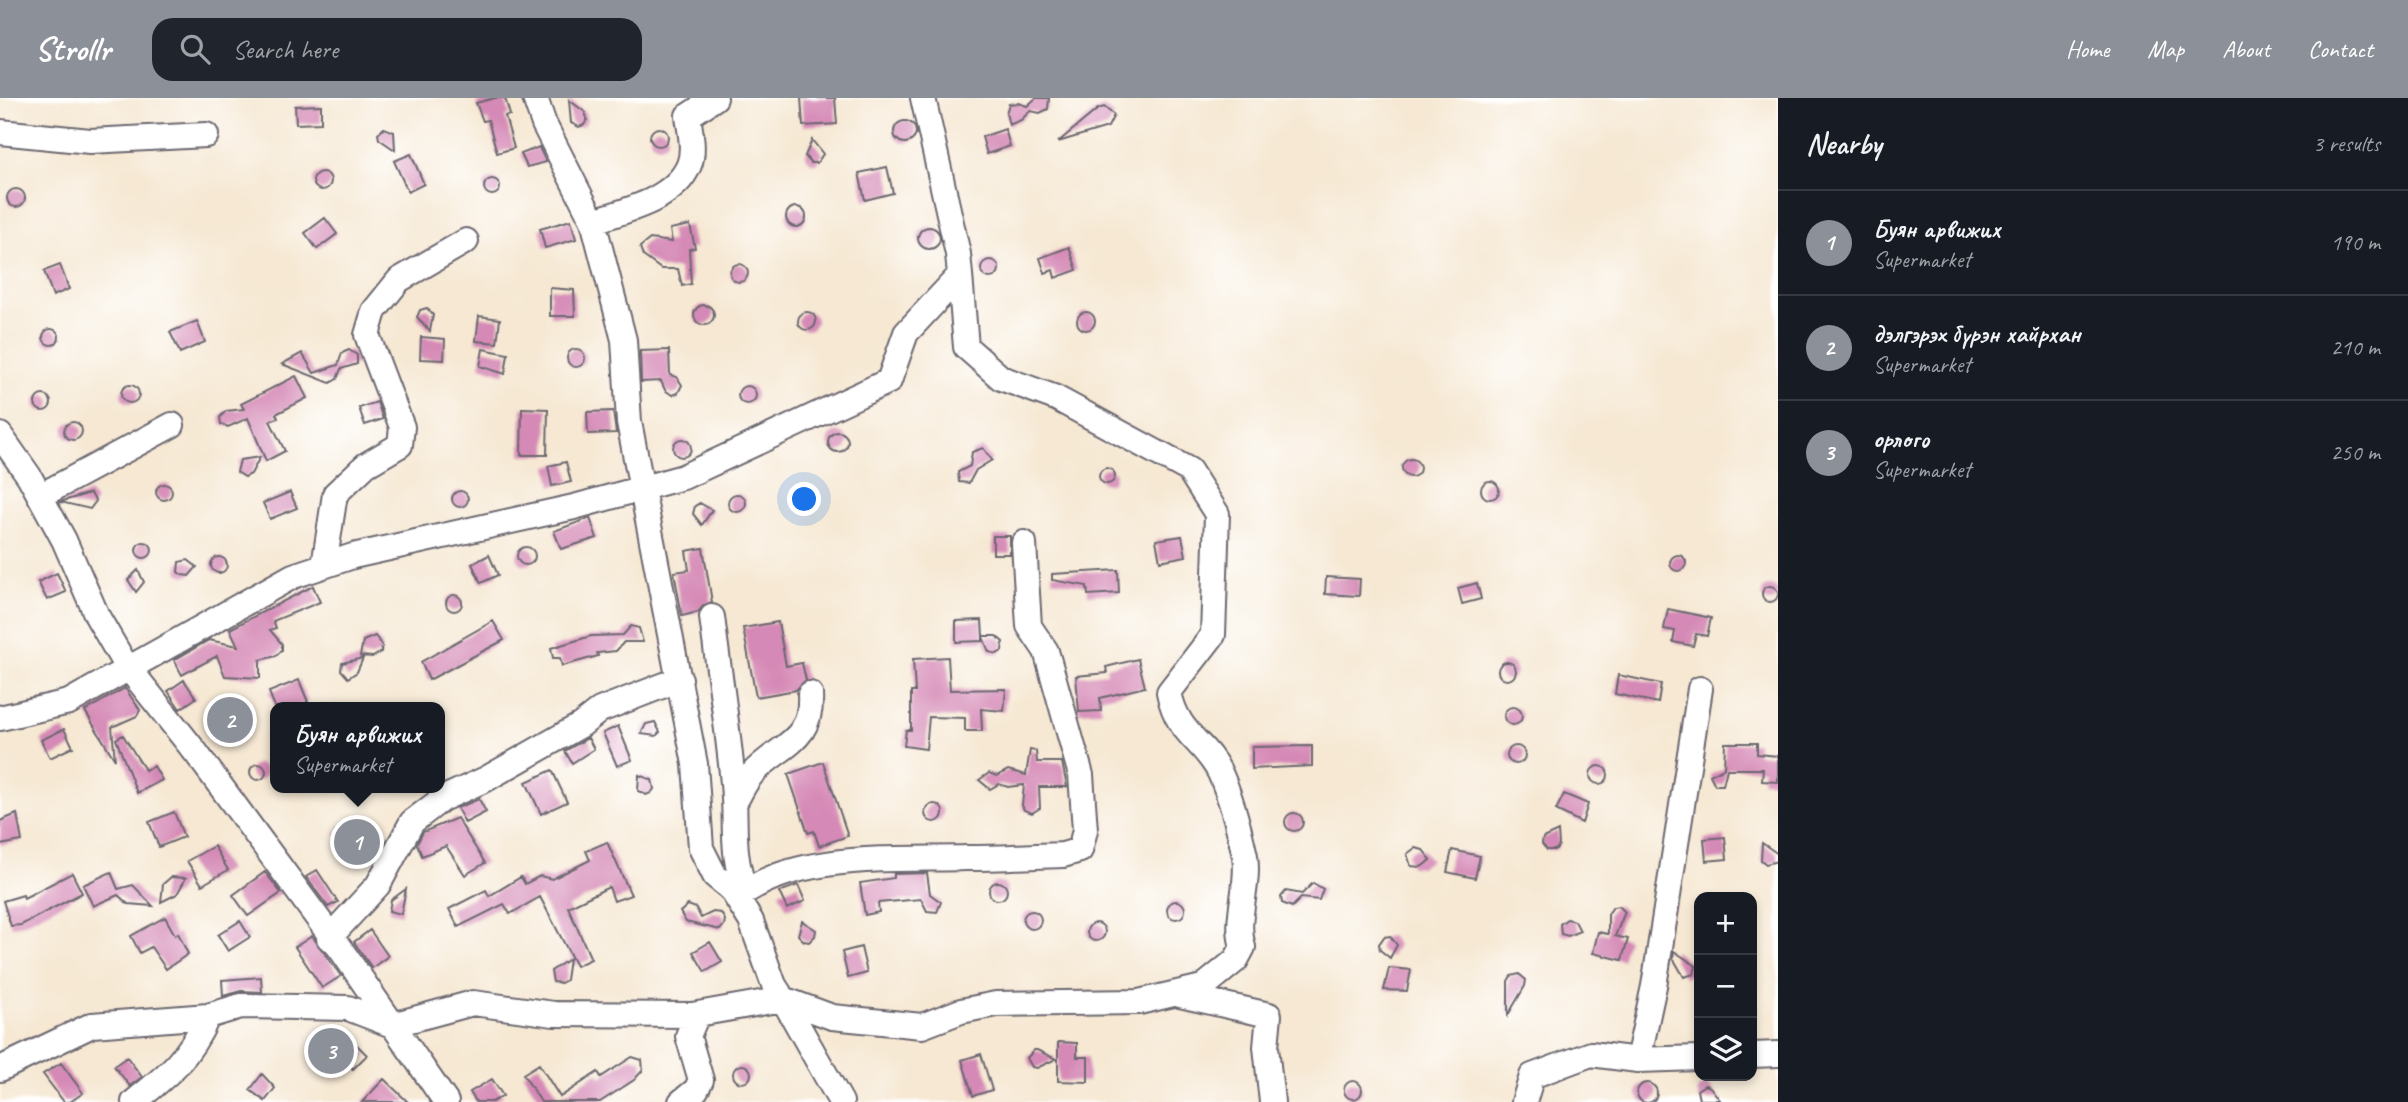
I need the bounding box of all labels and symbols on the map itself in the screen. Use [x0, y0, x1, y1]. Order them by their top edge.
your location [787, 482, 821, 516]
pin: 2 [207, 694, 253, 746]
pin: 1 [334, 816, 380, 868]
pin: 3 [308, 1025, 354, 1077]

